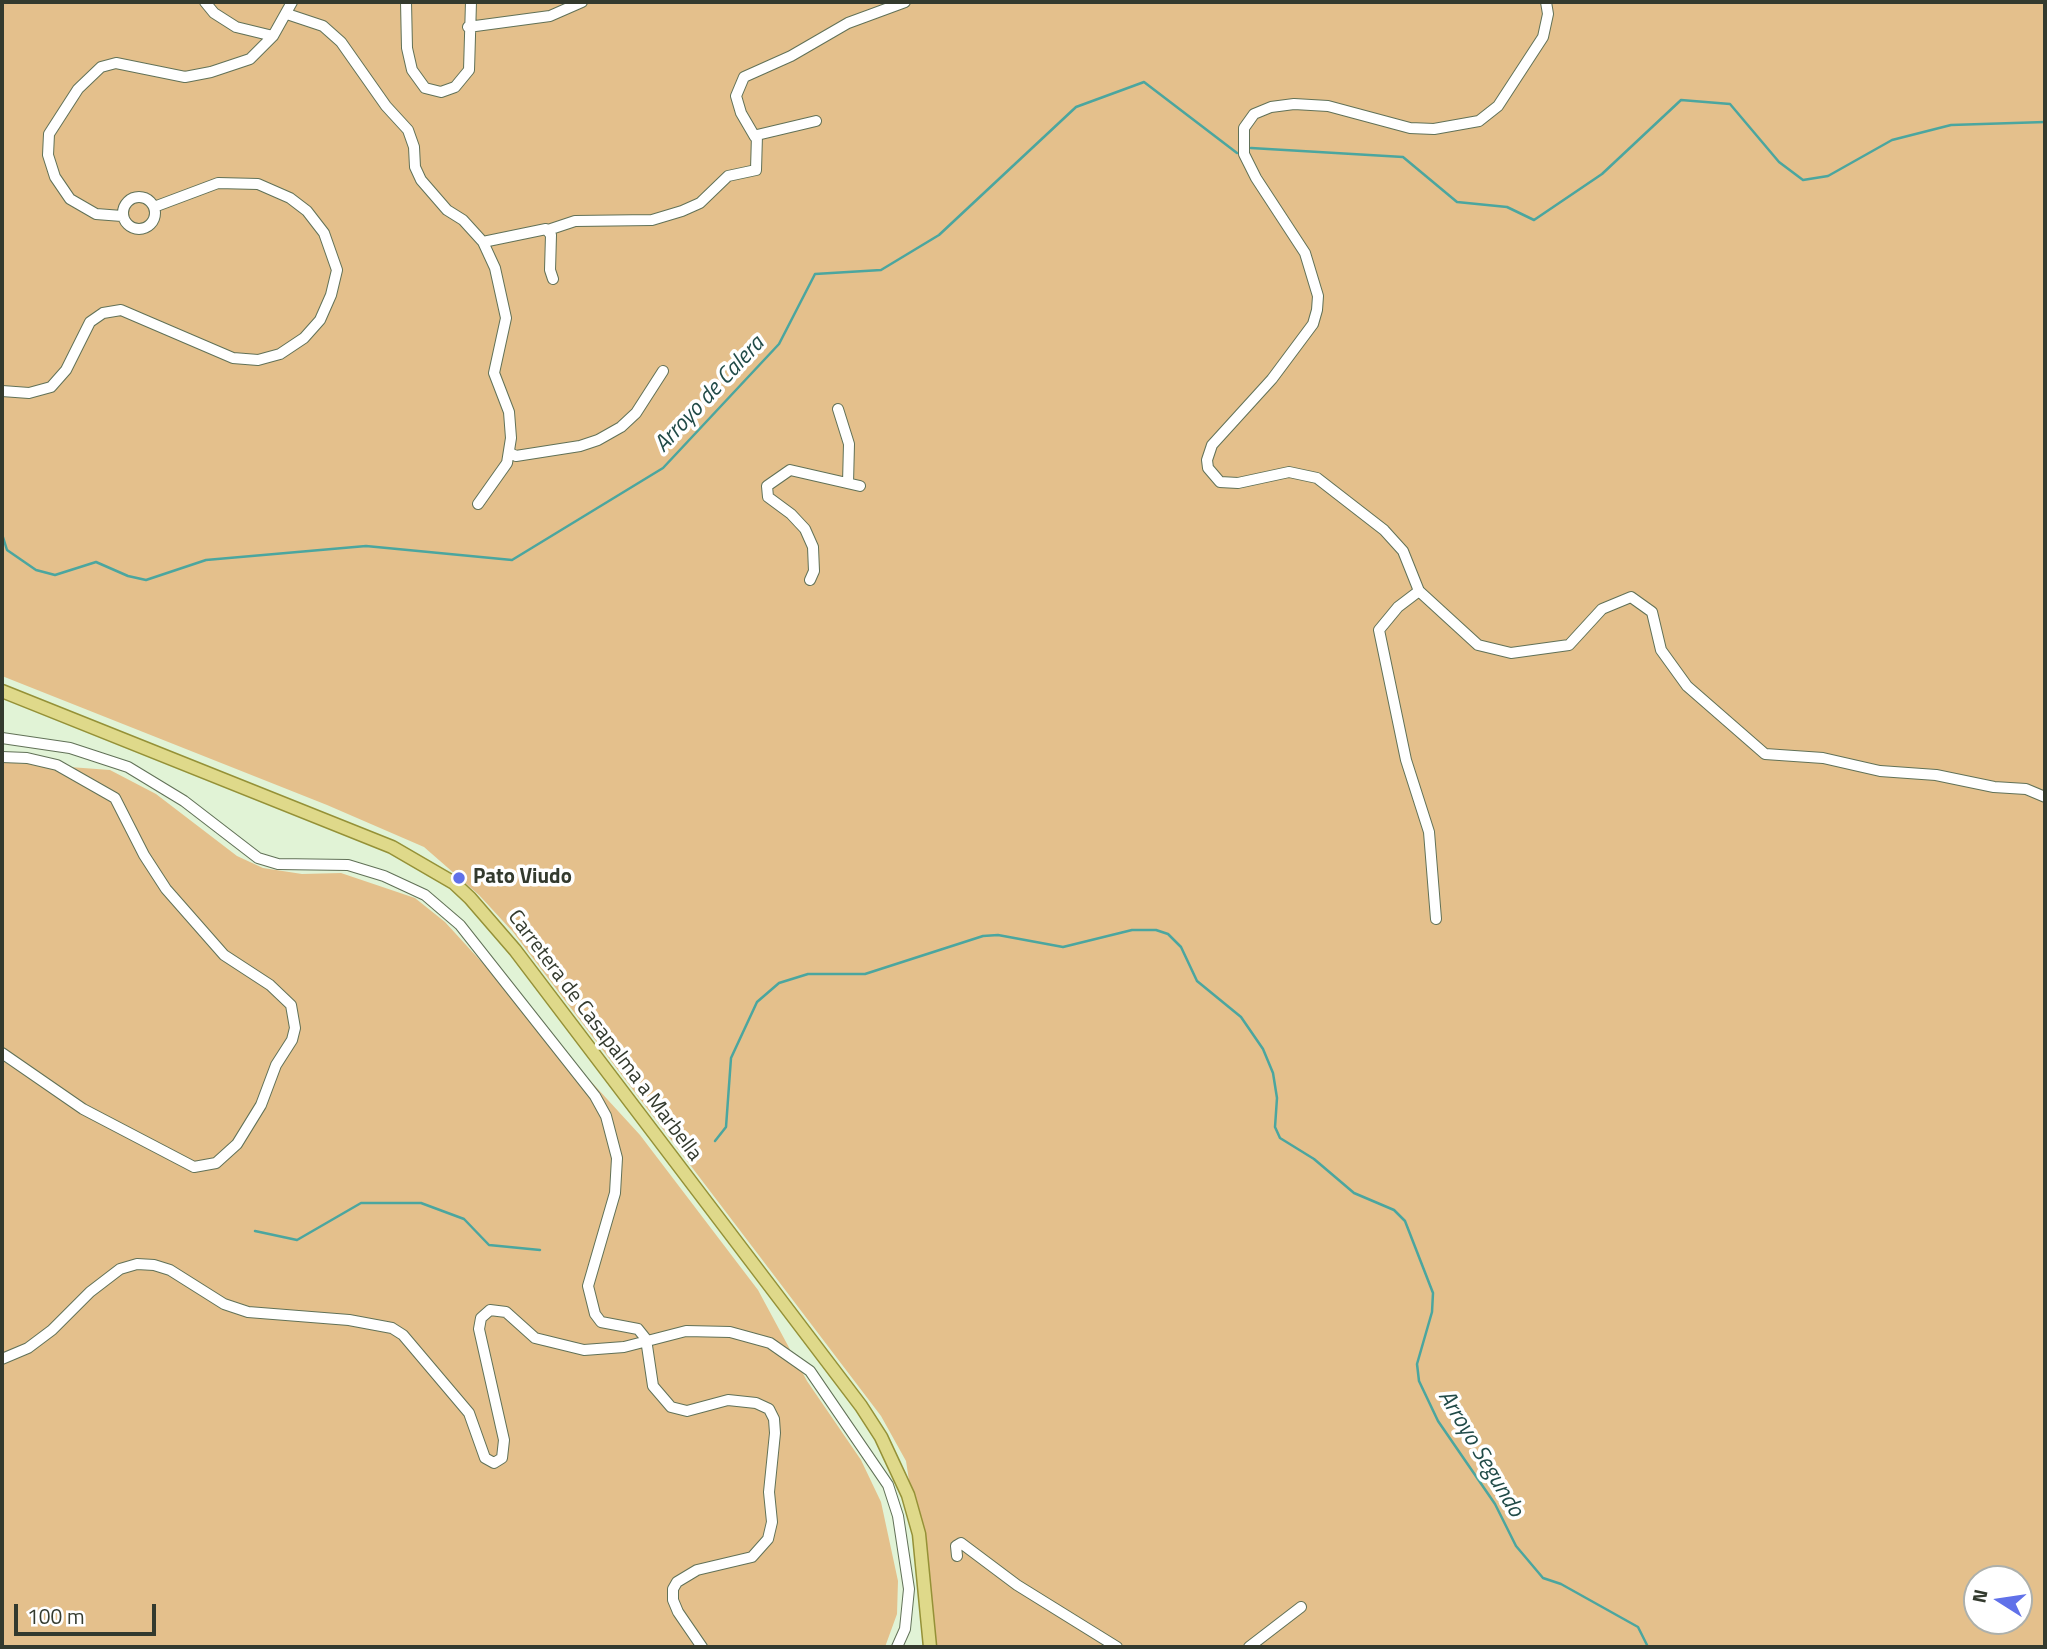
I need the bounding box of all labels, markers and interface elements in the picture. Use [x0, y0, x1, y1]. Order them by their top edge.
water label: Arroyo de Calera [649, 331, 771, 459]
place label: Pato Viudo [473, 865, 572, 891]
marker: Pato Viudo [451, 870, 467, 886]
street label: Carretera de Casapalma a Marbella [501, 906, 707, 1166]
water label: Arroyo Segundo [1431, 1385, 1529, 1523]
north arrow [1963, 1565, 2033, 1635]
text: N [1963, 1586, 1994, 1605]
scale bar [18, 1590, 159, 1634]
text: 100 m [27, 1600, 84, 1632]

